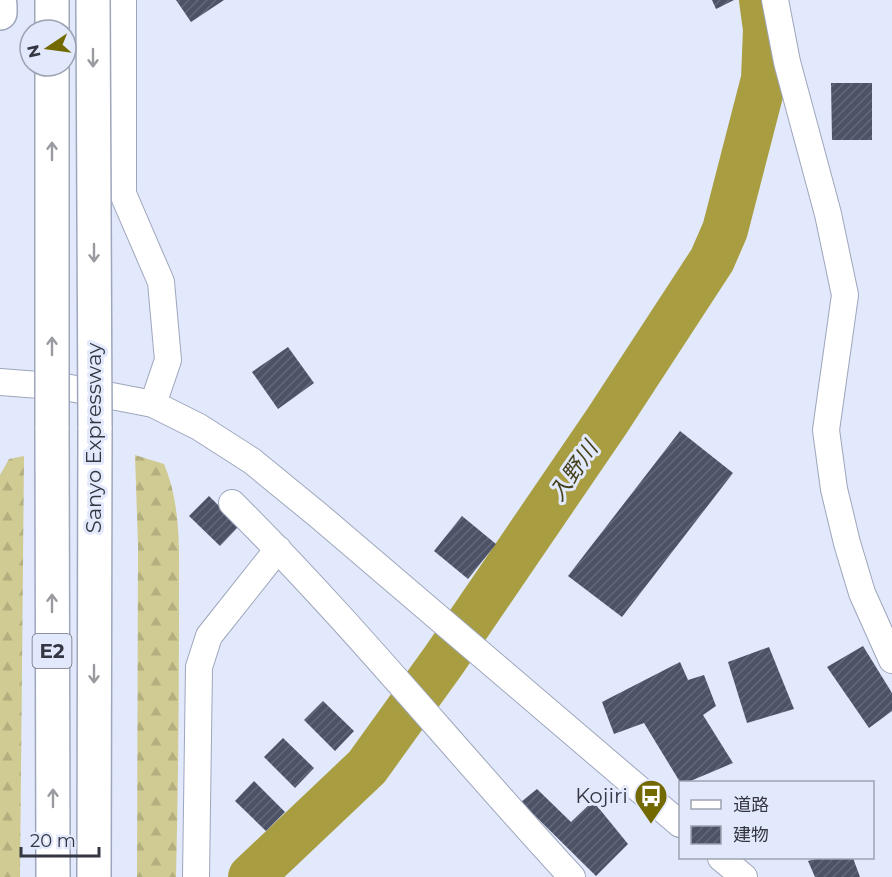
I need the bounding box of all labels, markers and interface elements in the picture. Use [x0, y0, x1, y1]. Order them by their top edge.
north arrow [18, 18, 78, 78]
text: N [23, 43, 45, 60]
one-way arrow [87, 48, 99, 68]
one-way arrow [46, 142, 58, 162]
one-way arrow [88, 243, 100, 263]
one-way arrow [46, 337, 58, 357]
street label: Sanyo Expressway [81, 342, 106, 533]
water label: 入野川 [543, 435, 605, 506]
one-way arrow [46, 593, 58, 613]
road number: E2 [32, 634, 72, 668]
one-way arrow [88, 664, 100, 684]
bus stop icon: Kojiri [633, 778, 669, 825]
legend [679, 781, 874, 859]
place label: Kojiri [575, 783, 628, 808]
one-way arrow [47, 788, 59, 808]
text: 道路 [733, 794, 769, 816]
scale bar [21, 820, 99, 858]
text: 建物 [733, 824, 769, 846]
text: 20 m [30, 830, 76, 852]

